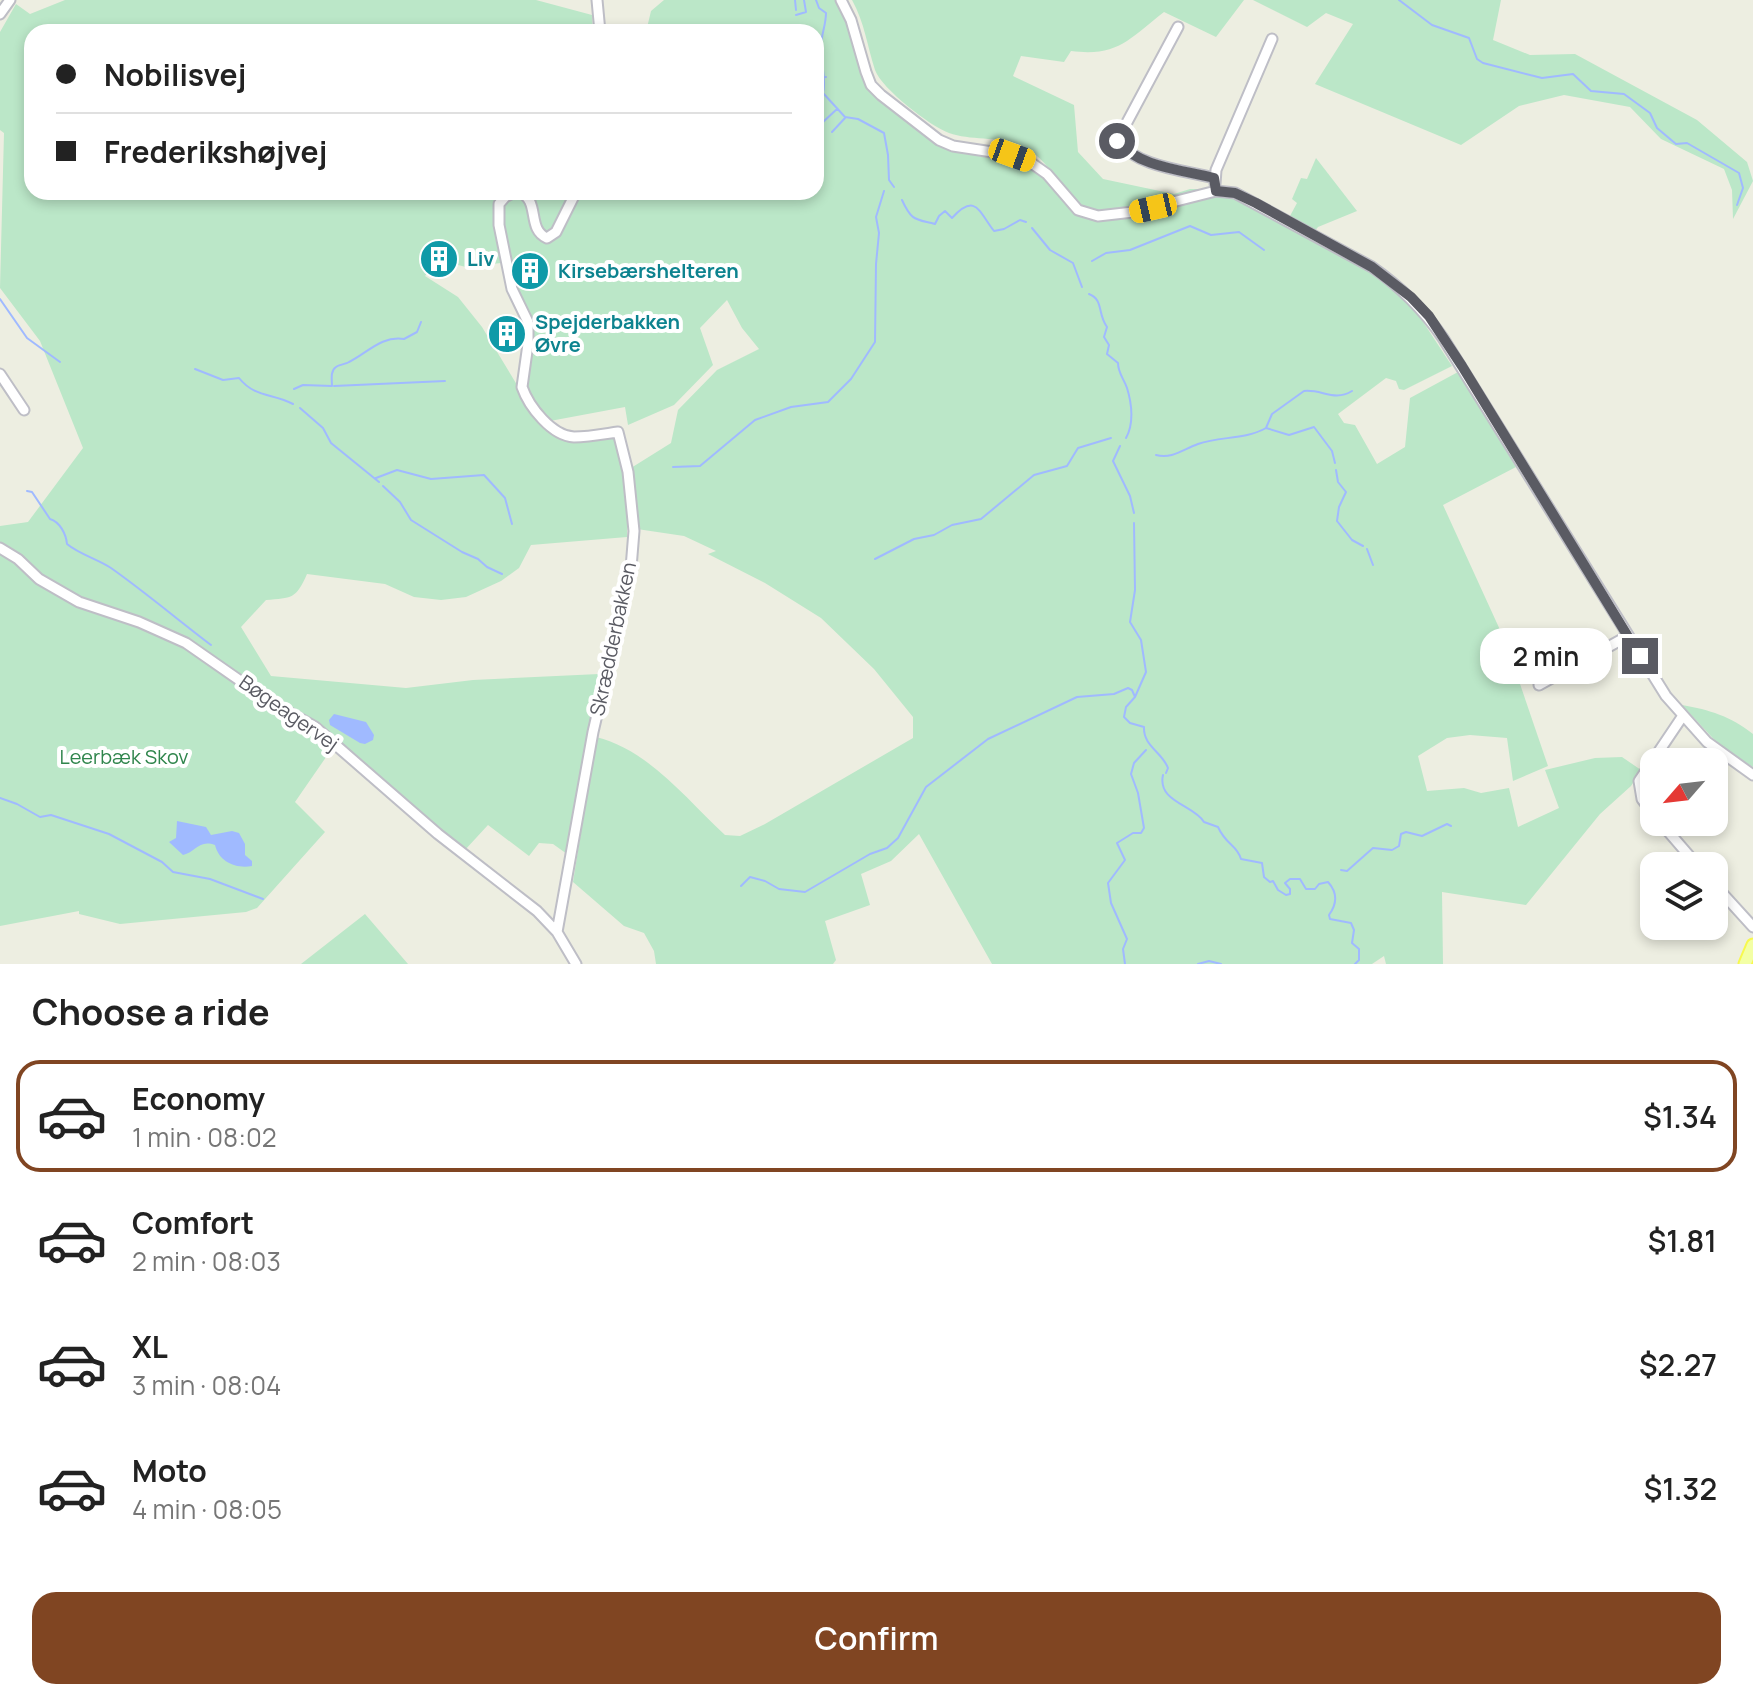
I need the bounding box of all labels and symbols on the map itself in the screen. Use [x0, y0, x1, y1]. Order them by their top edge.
route start [1099, 123, 1135, 159]
car [985, 136, 1039, 174]
car [1127, 191, 1179, 225]
building icon: Liv [418, 238, 460, 280]
place label: Liv [467, 245, 494, 272]
building icon: Kirsebærshelteren [509, 250, 551, 292]
place label: Kirsebærshelteren [558, 257, 739, 284]
place label: Spejderbakken Øvre [535, 308, 680, 358]
building icon: Spejderbakken Øvre [486, 313, 528, 355]
street label: Skrædderbakken [583, 560, 642, 718]
callout: 2 min [1480, 628, 1612, 684]
route end [1622, 638, 1658, 674]
street label: Bøgeagervej [234, 668, 344, 757]
park label: Leerbæk Skov [59, 743, 189, 770]
north arrow [1640, 748, 1728, 836]

